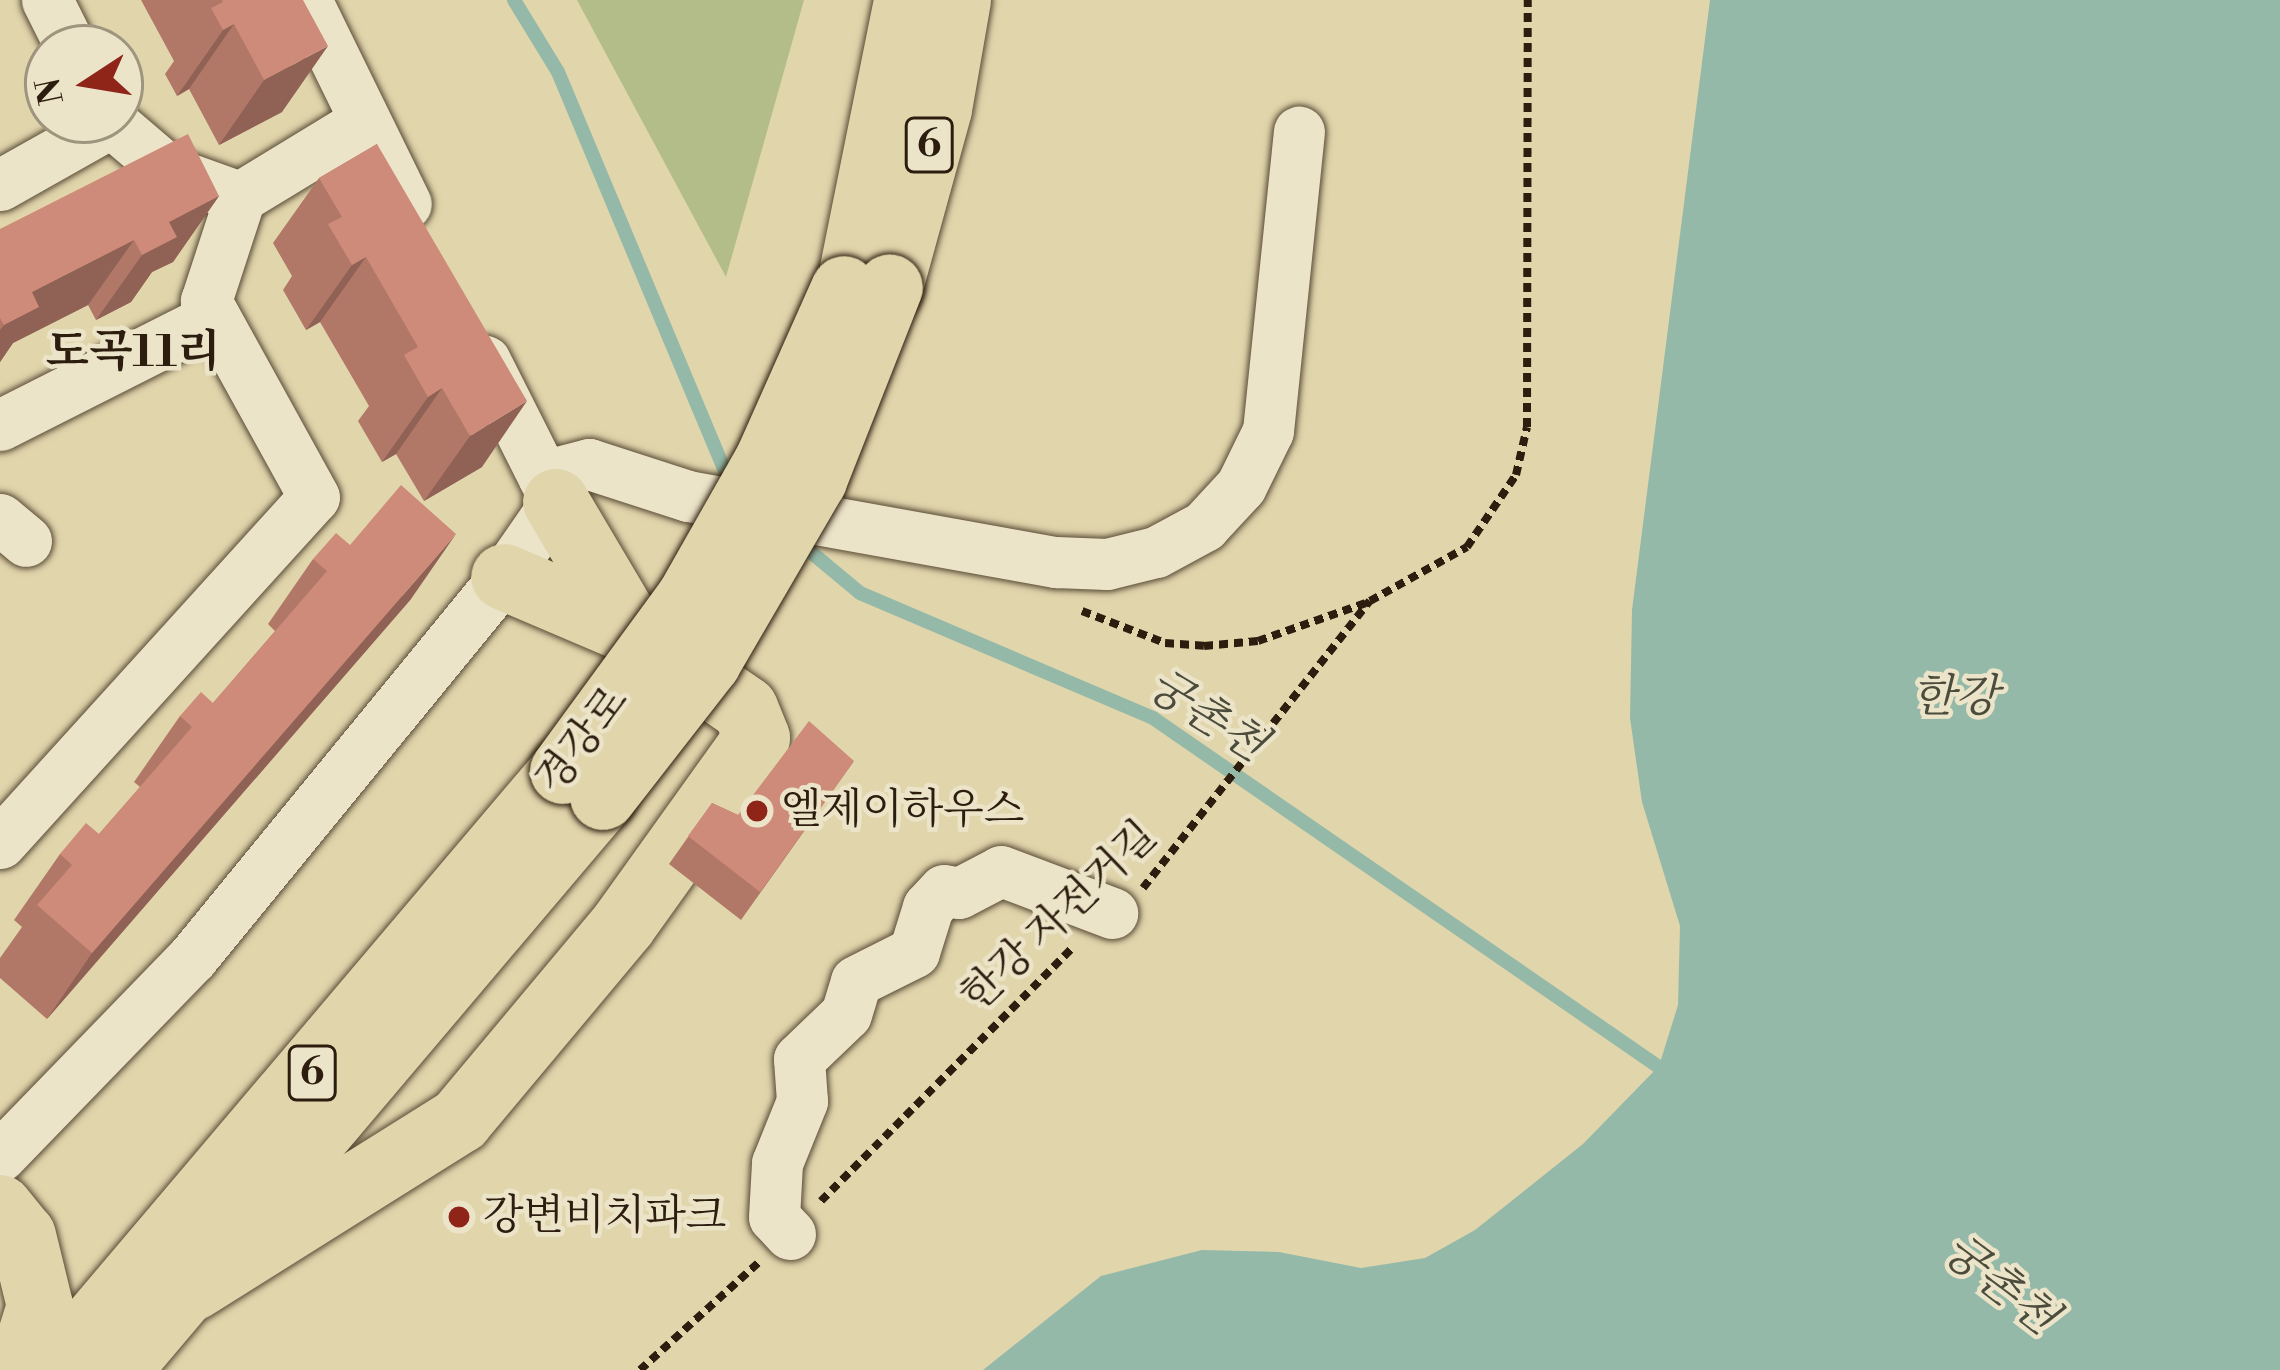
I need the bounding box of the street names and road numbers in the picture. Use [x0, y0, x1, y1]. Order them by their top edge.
road number: 6 [902, 112, 956, 178]
street label: 경강로 [526, 677, 640, 805]
street label: 한강 자전거길 [952, 811, 1168, 1023]
road number: 6 [285, 1040, 339, 1106]

